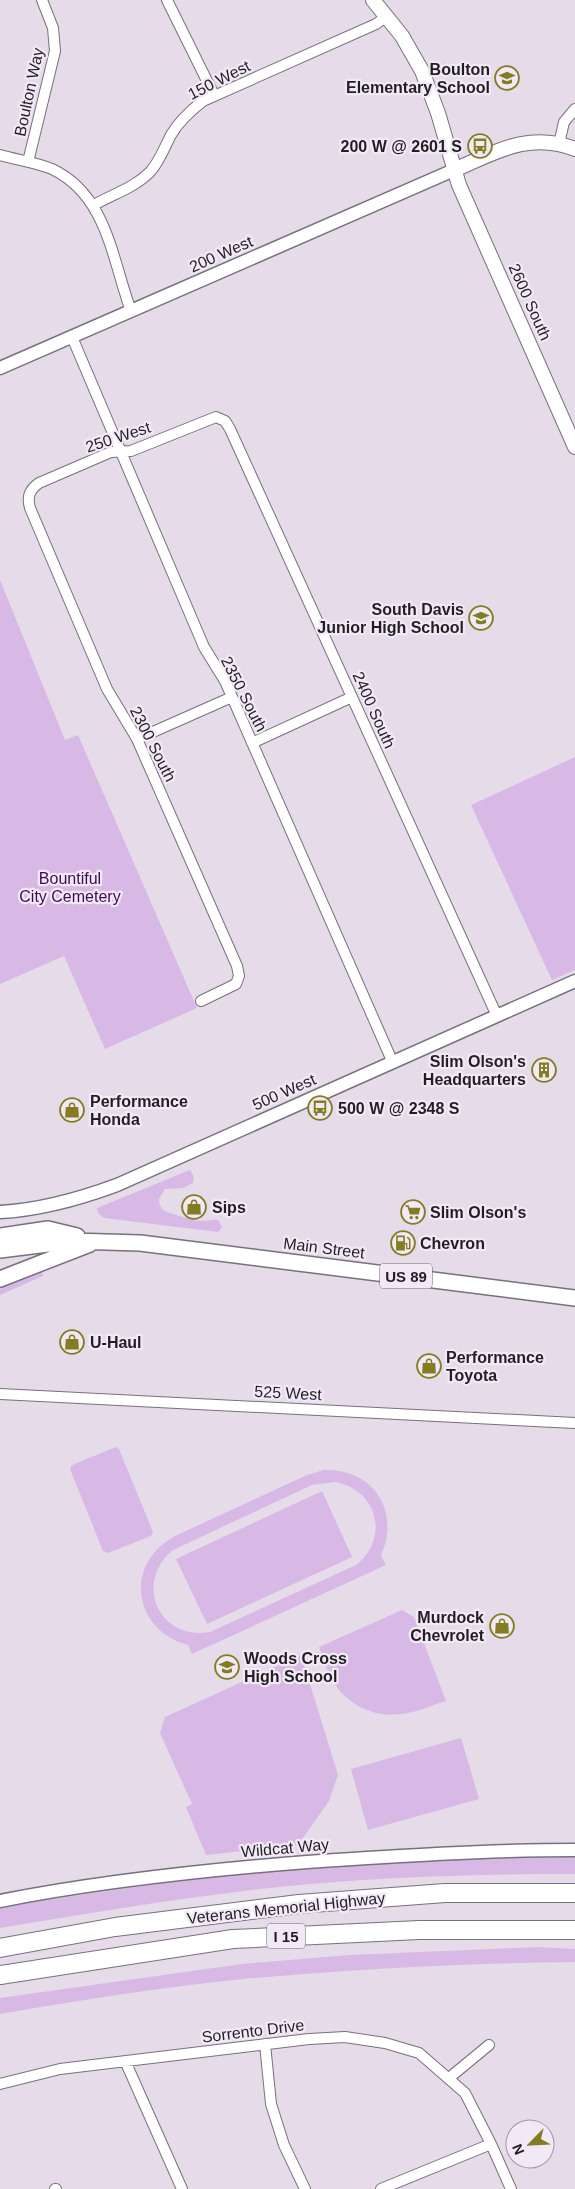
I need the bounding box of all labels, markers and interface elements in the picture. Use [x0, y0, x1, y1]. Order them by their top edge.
street label: Boulton Way [11, 46, 47, 138]
street label: 150 West [185, 57, 253, 103]
place label: Boulton Elementary School [346, 61, 490, 96]
school or university icon: Boulton Elementary School [494, 65, 520, 91]
bus stop icon: 200 W @ 2601 S [467, 133, 493, 159]
place label: 200 W @ 2601 S [341, 138, 462, 155]
street label: 200 West [187, 232, 256, 275]
street label: 2600 South [506, 261, 554, 343]
street label: 250 West [83, 418, 153, 455]
place label: South Davis Junior High School [317, 601, 464, 636]
school or university icon: South Davis Junior High School [468, 605, 494, 631]
street label: 2350 South [218, 654, 270, 734]
street label: 2400 South [350, 669, 398, 751]
street label: 2300 South [127, 704, 179, 784]
park label: Bountiful City Cemetery [19, 870, 121, 905]
place label: Slim Olson's Headquarters [423, 1053, 526, 1088]
building icon: Slim Olson's Headquarters [531, 1057, 557, 1083]
street label: 500 West [250, 1070, 319, 1113]
place label: Performance Honda [90, 1093, 188, 1128]
bus stop icon: 500 W @ 2348 S [307, 1095, 333, 1121]
shop icon: Performance Honda [59, 1097, 85, 1123]
place label: 500 W @ 2348 S [338, 1100, 460, 1117]
shop icon: Sips [181, 1194, 207, 1220]
place label: Sips [212, 1199, 246, 1216]
supermarket icon: Slim Olson's [400, 1199, 426, 1225]
place label: Slim Olson's [430, 1204, 526, 1221]
fuel station icon: Chevron [390, 1230, 416, 1256]
street label: Main Street [282, 1235, 366, 1261]
place label: Chevron [420, 1235, 485, 1252]
road number: US 89 [380, 1264, 432, 1288]
shop icon: U-Haul [59, 1329, 85, 1355]
place label: U-Haul [90, 1334, 142, 1351]
place label: Performance Toyota [446, 1349, 544, 1384]
shop icon: Performance Toyota [416, 1353, 442, 1379]
street label: 525 West [254, 1383, 323, 1403]
place label: Murdock Chevrolet [410, 1609, 485, 1644]
shop icon: Murdock Chevrolet [489, 1613, 515, 1639]
place label: Woods Cross High School [244, 1650, 347, 1685]
school or university icon: Woods Cross High School [214, 1654, 240, 1680]
street label: Wildcat Way [240, 1836, 330, 1860]
street label: Veterans Memorial Highway [186, 1889, 386, 1927]
road number: I 15 [267, 1924, 305, 1948]
street label: Sorrento Drive [201, 2016, 305, 2046]
north arrow [505, 2119, 555, 2169]
text: N [509, 2141, 527, 2157]

